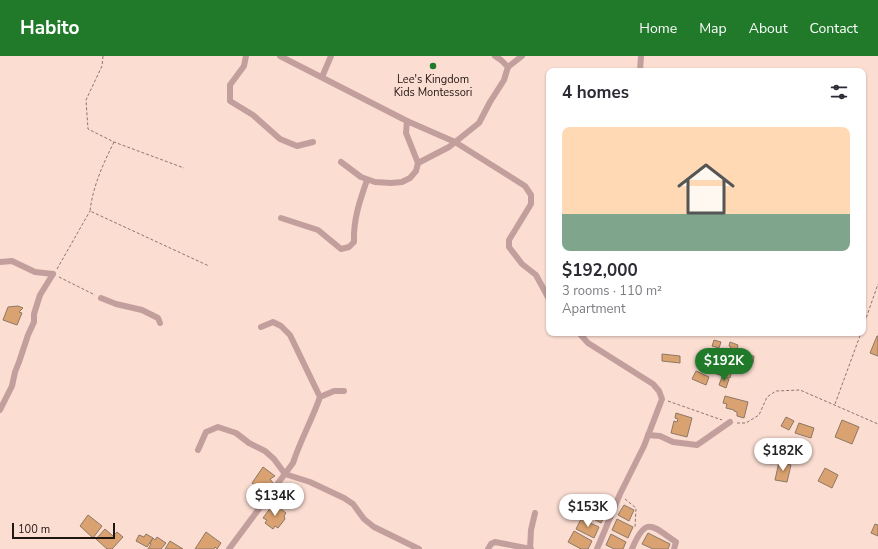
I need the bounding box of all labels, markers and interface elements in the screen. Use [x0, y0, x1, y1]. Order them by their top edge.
text: Habito [20, 15, 79, 41]
text: Home [639, 19, 677, 38]
text: Map [699, 19, 727, 38]
text: About [749, 19, 788, 38]
text: Contact [810, 19, 858, 38]
marker: Lee's Kingdom Kids Montessori [428, 61, 438, 71]
place label: Lee's Kingdom Kids Montessori [394, 72, 472, 100]
text: 4 homes [562, 81, 629, 104]
icon: filters [828, 81, 850, 103]
icon: home [670, 153, 742, 225]
text: $192,000 [562, 259, 638, 282]
text: 3 rooms · 110 m² [562, 282, 662, 300]
text: Apartment [562, 300, 625, 318]
pin: $192K [696, 348, 752, 382]
text: $192K [704, 352, 744, 370]
pin: $182K [755, 438, 811, 472]
text: $182K [763, 442, 803, 460]
pin: $134K [247, 483, 303, 517]
text: $134K [255, 487, 295, 505]
pin: $153K [560, 494, 616, 528]
text: $153K [568, 498, 608, 516]
scale bar [12, 521, 115, 540]
text: 100 m [18, 522, 50, 537]

